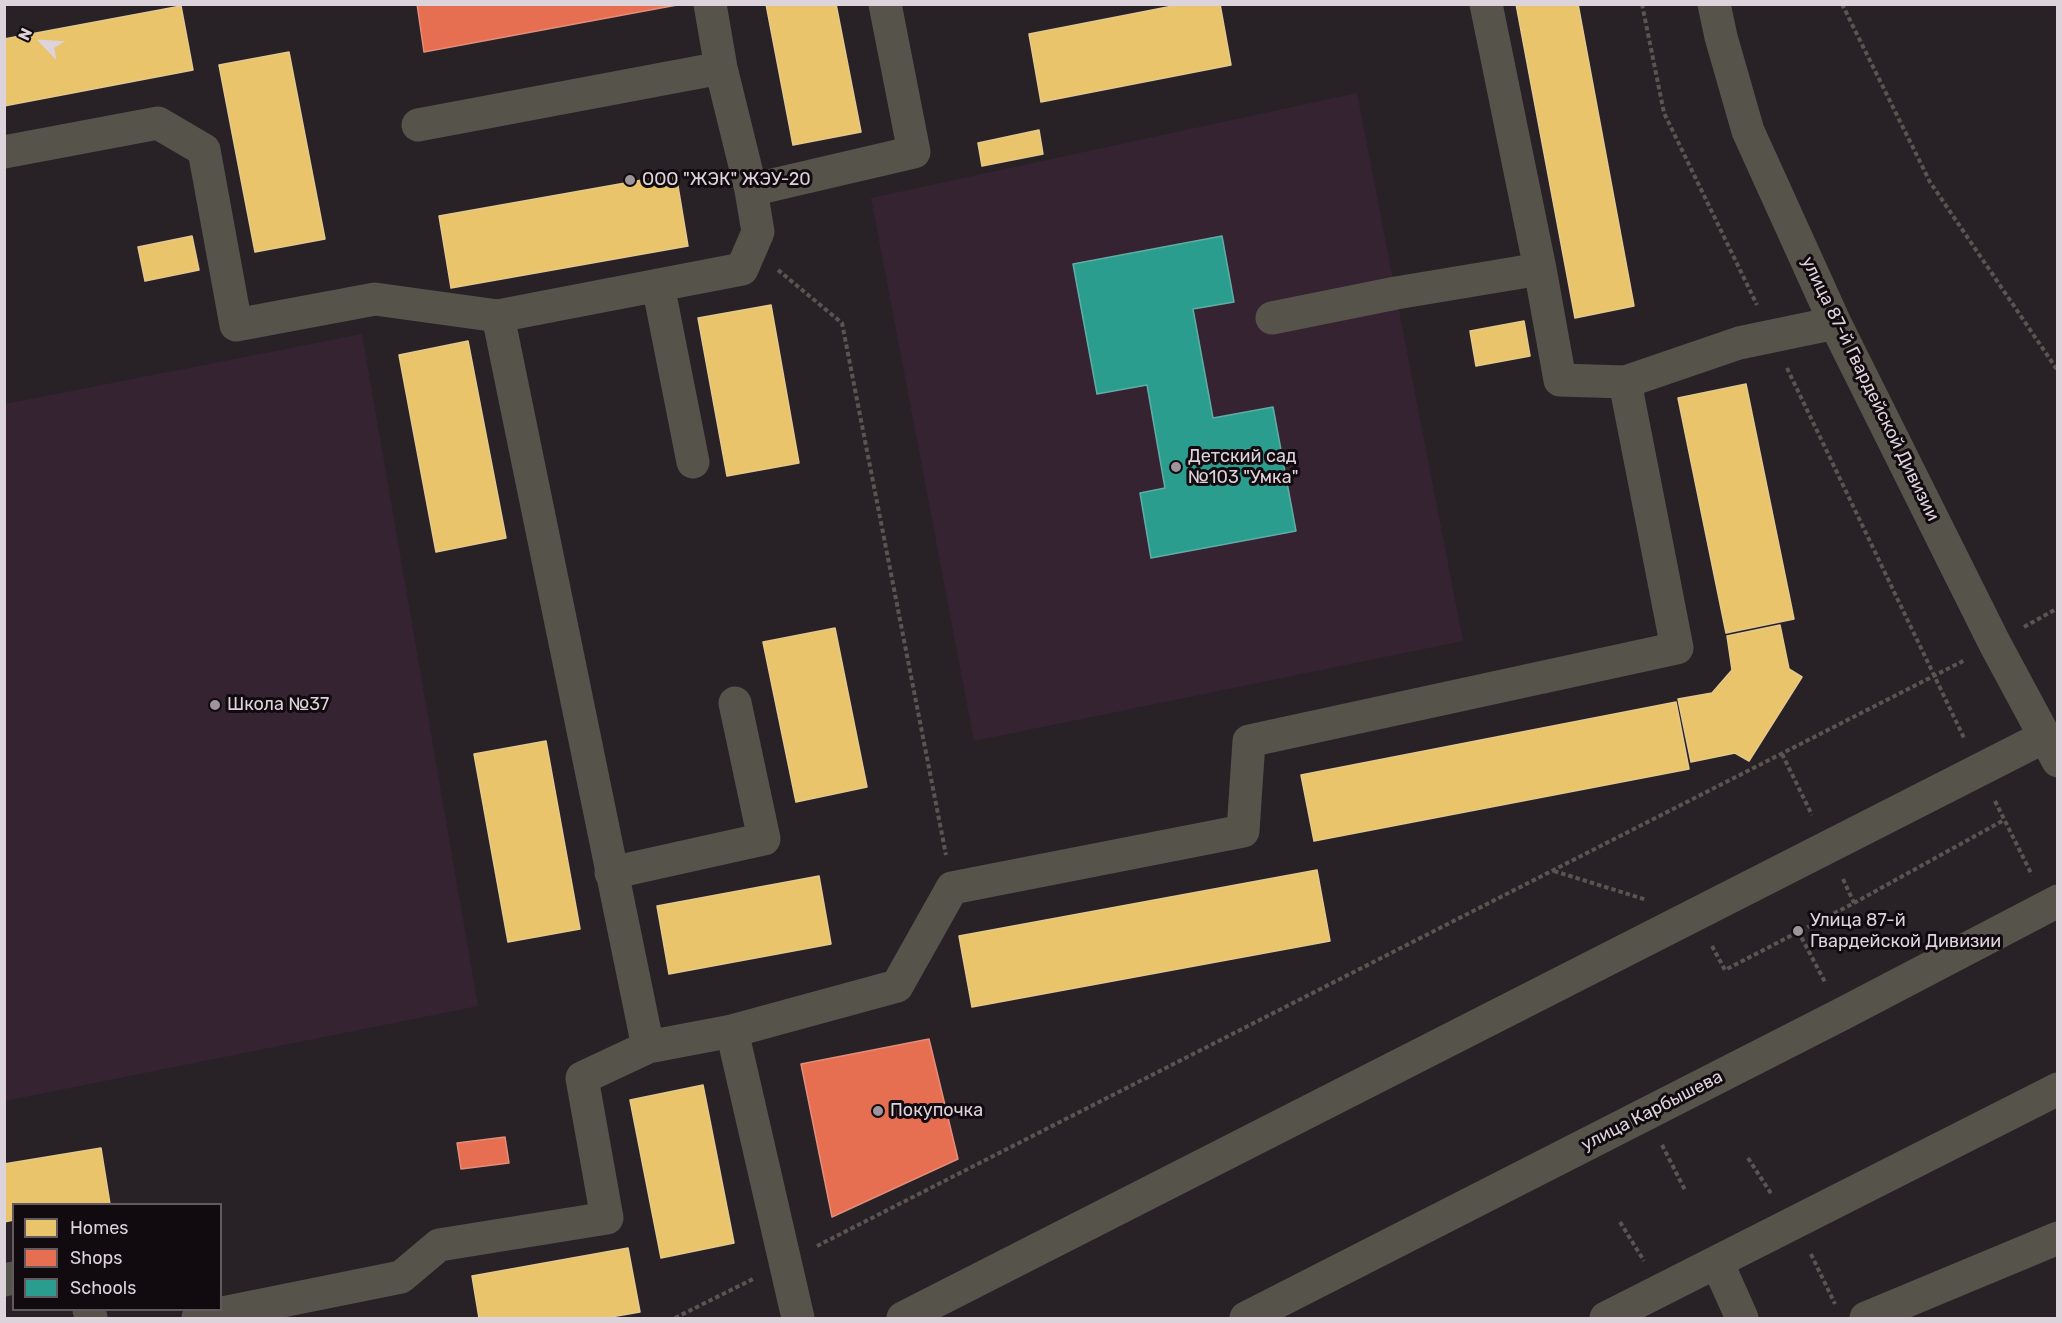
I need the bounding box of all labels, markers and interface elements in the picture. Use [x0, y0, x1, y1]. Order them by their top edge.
north arrow [12, 12, 72, 72]
text: N [14, 25, 36, 43]
place label: ООО "ЖЭК" ЖЭУ-20 [642, 169, 811, 191]
marker: ООО "ЖЭК" ЖЭУ-20 [623, 173, 637, 187]
street label: улица 87-й Гвардейской Дивизии [1796, 253, 1944, 525]
place label: Детский сад №103 "Умка" [1188, 446, 1298, 488]
marker: Детский сад №103 "Умка" [1169, 460, 1183, 474]
place label: Школа №37 [227, 694, 329, 716]
marker: Школа №37 [208, 698, 222, 712]
place label: Улица 87-й Гвардейской Дивизии [1810, 910, 2001, 952]
marker: Улица 87-й Гвардейской Дивизии [1791, 924, 1805, 938]
street label: улица Карбышева [1578, 1066, 1726, 1156]
place label: Покупочка [890, 1100, 983, 1122]
marker: Покупочка [871, 1104, 885, 1118]
legend [12, 1203, 222, 1311]
text: Homes [70, 1217, 128, 1239]
text: Shops [70, 1247, 122, 1269]
text: Schools [70, 1277, 136, 1299]

